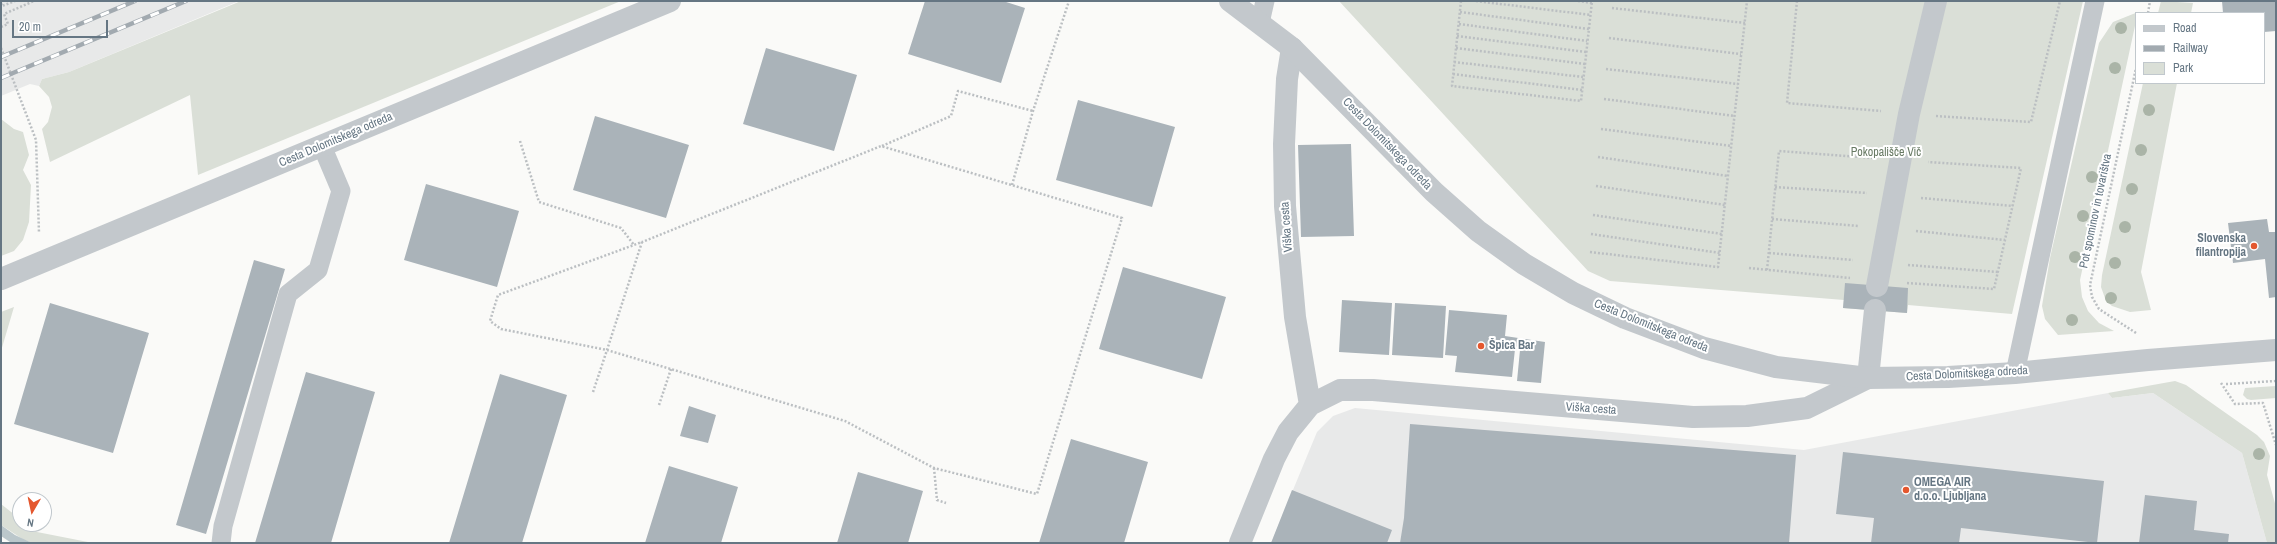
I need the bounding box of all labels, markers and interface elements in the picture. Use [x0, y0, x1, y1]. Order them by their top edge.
scale bar [14, 12, 110, 38]
legend [2135, 12, 2265, 84]
text: 20 m [19, 19, 41, 35]
text: Road [2173, 20, 2197, 36]
text: Railway [2173, 40, 2208, 56]
text: Park [2173, 60, 2193, 76]
street label: Cesta Dolomitskega odreda [1339, 95, 1435, 193]
street label: Cesta Dolomitskega odreda [277, 110, 395, 170]
park label: Pokopališče Vič [1851, 146, 1921, 160]
street label: Pot spominov in tovarištva [2077, 153, 2115, 269]
street label: Viška cesta [1278, 201, 1296, 253]
place label: Slovenska filantropija [2196, 232, 2246, 260]
marker: Slovenska filantropija [2249, 241, 2259, 251]
street label: Cesta Dolomitskega odreda [1592, 296, 1710, 356]
place label: Špica Bar [1489, 339, 1534, 353]
marker: Špica Bar [1476, 341, 1486, 351]
street label: Cesta Dolomitskega odreda [1906, 364, 2028, 384]
street label: Viška cesta [1565, 400, 1617, 418]
place label: OMEGA AIR d.o.o. Ljubljana [1914, 476, 1986, 504]
marker: OMEGA AIR d.o.o. Ljubljana [1901, 485, 1911, 495]
north arrow [12, 492, 52, 532]
text: N [26, 515, 35, 530]

